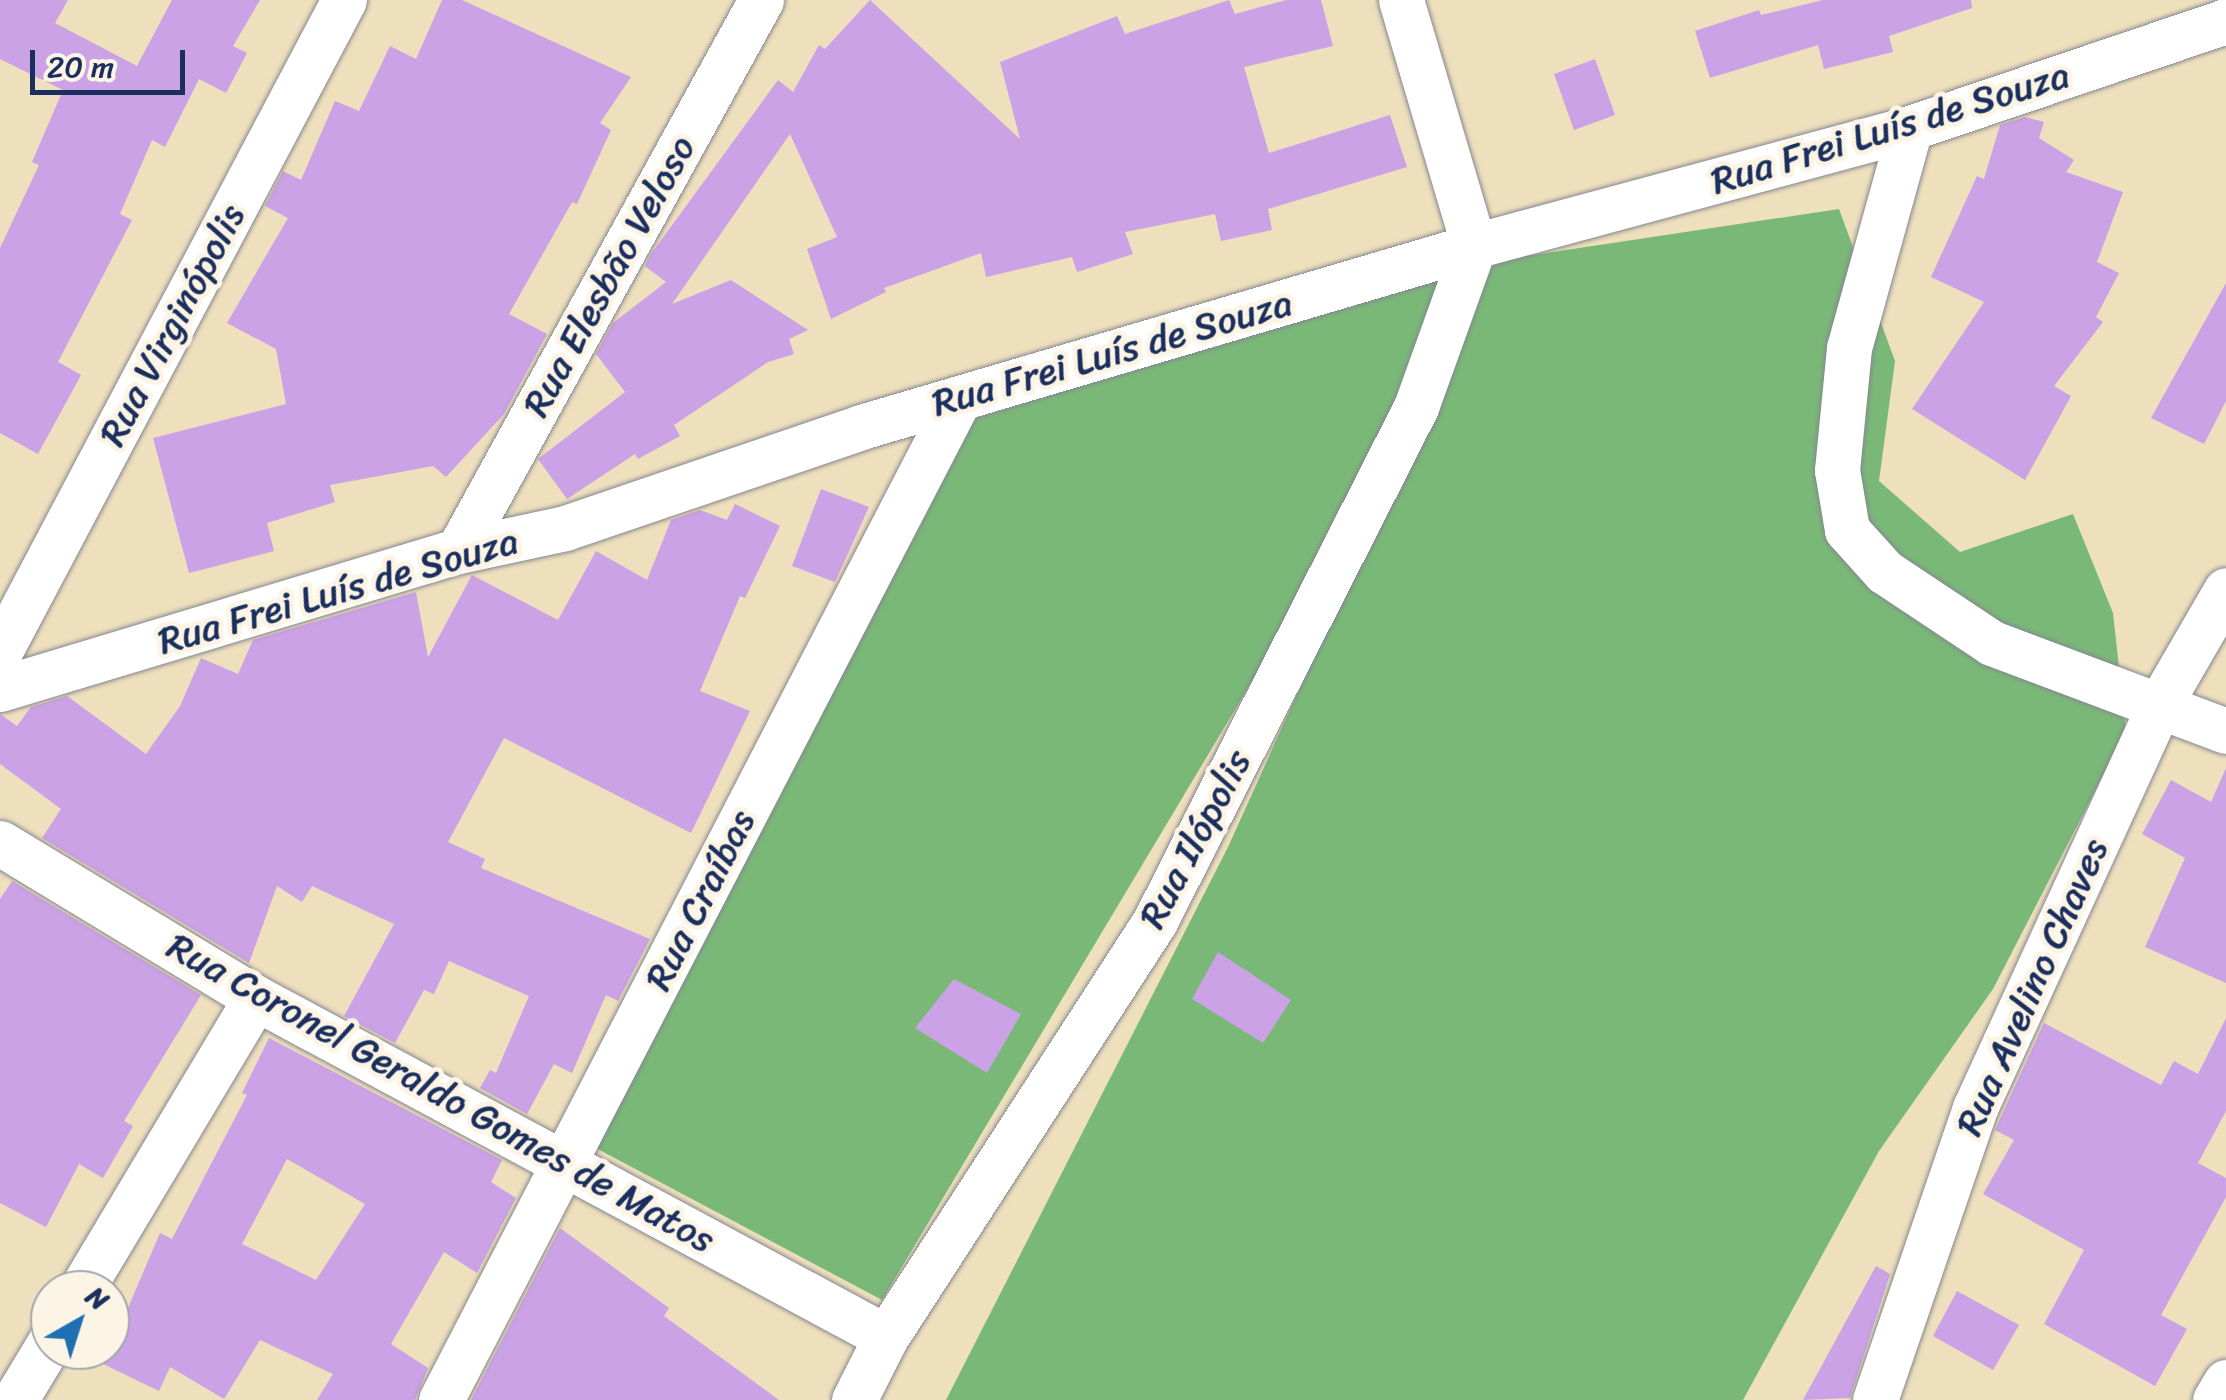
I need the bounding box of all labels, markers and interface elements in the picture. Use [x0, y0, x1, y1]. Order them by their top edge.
scale bar [35, 30, 190, 92]
text: 20 m [47, 40, 114, 94]
street label: Rua Frei Luís de Souza [1704, 51, 2076, 205]
street label: Rua Elesbão Veloso [513, 127, 705, 425]
street label: Rua Virginópolis [89, 197, 255, 453]
street label: Rua Frei Luís de Souza [926, 279, 1298, 427]
street label: Rua Frei Luís de Souza [152, 517, 524, 665]
street label: Rua Ilópolis [1129, 742, 1261, 936]
street label: Rua Craíbas [635, 802, 765, 998]
street label: Rua Avelino Chaves [1946, 831, 2118, 1143]
street label: Rua Coronel Geraldo Gomes de Matos [159, 923, 723, 1263]
north arrow [30, 1270, 130, 1370]
text: N [75, 1273, 121, 1323]

